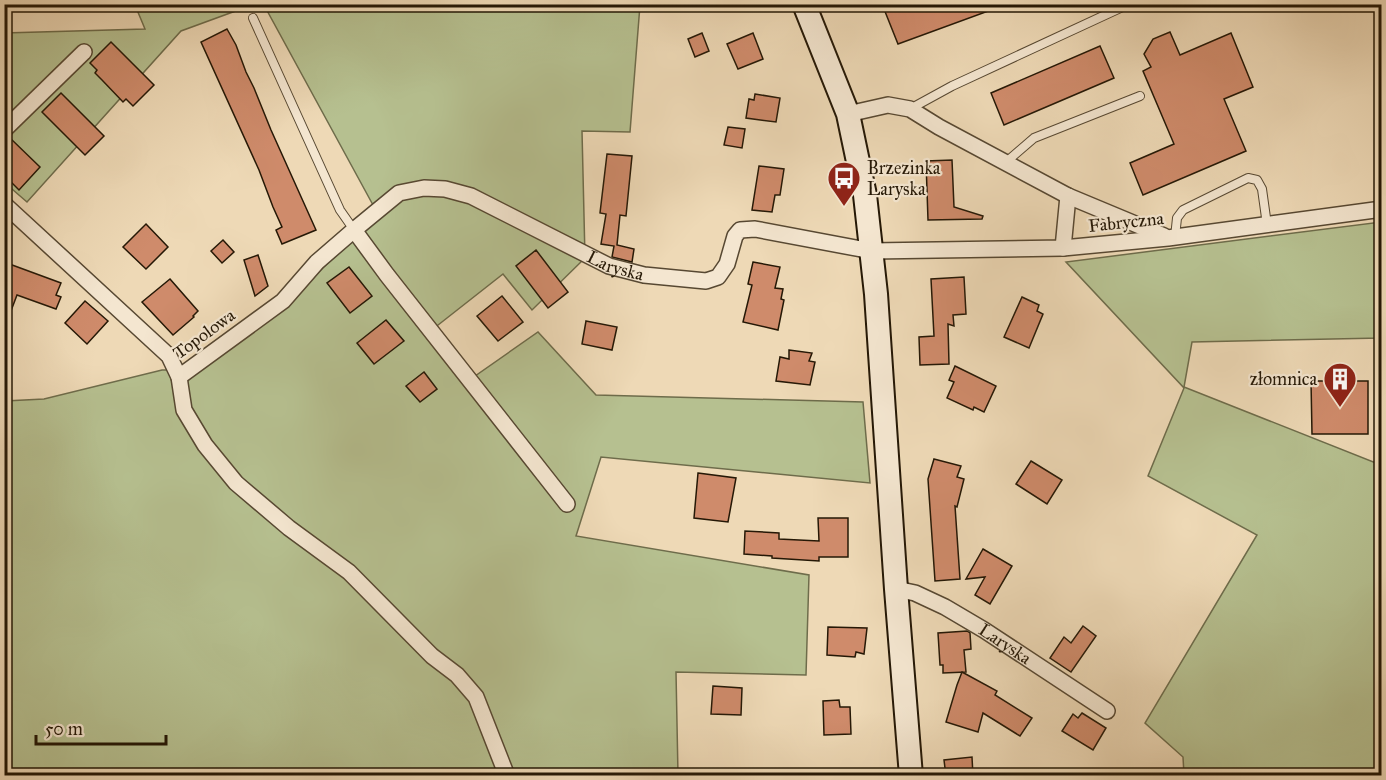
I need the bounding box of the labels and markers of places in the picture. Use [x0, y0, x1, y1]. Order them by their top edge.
place label: Brzezinka Laryska [867, 157, 941, 200]
bus stop icon: Brzezinka Laryska [826, 160, 862, 207]
building icon: złomnica [1322, 361, 1358, 408]
place label: złomnica [1250, 368, 1317, 390]

